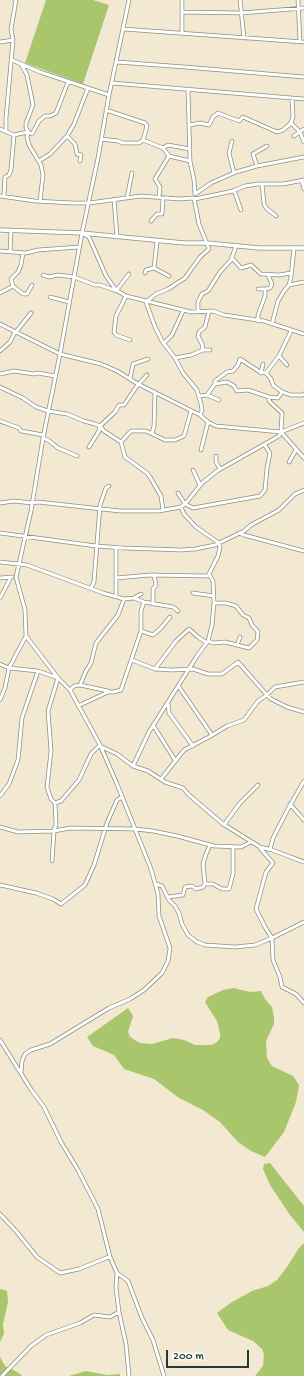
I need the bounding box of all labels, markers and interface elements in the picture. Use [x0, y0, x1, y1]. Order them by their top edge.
scale bar [168, 1342, 251, 1368]
text: 200 m [173, 1350, 204, 1364]

